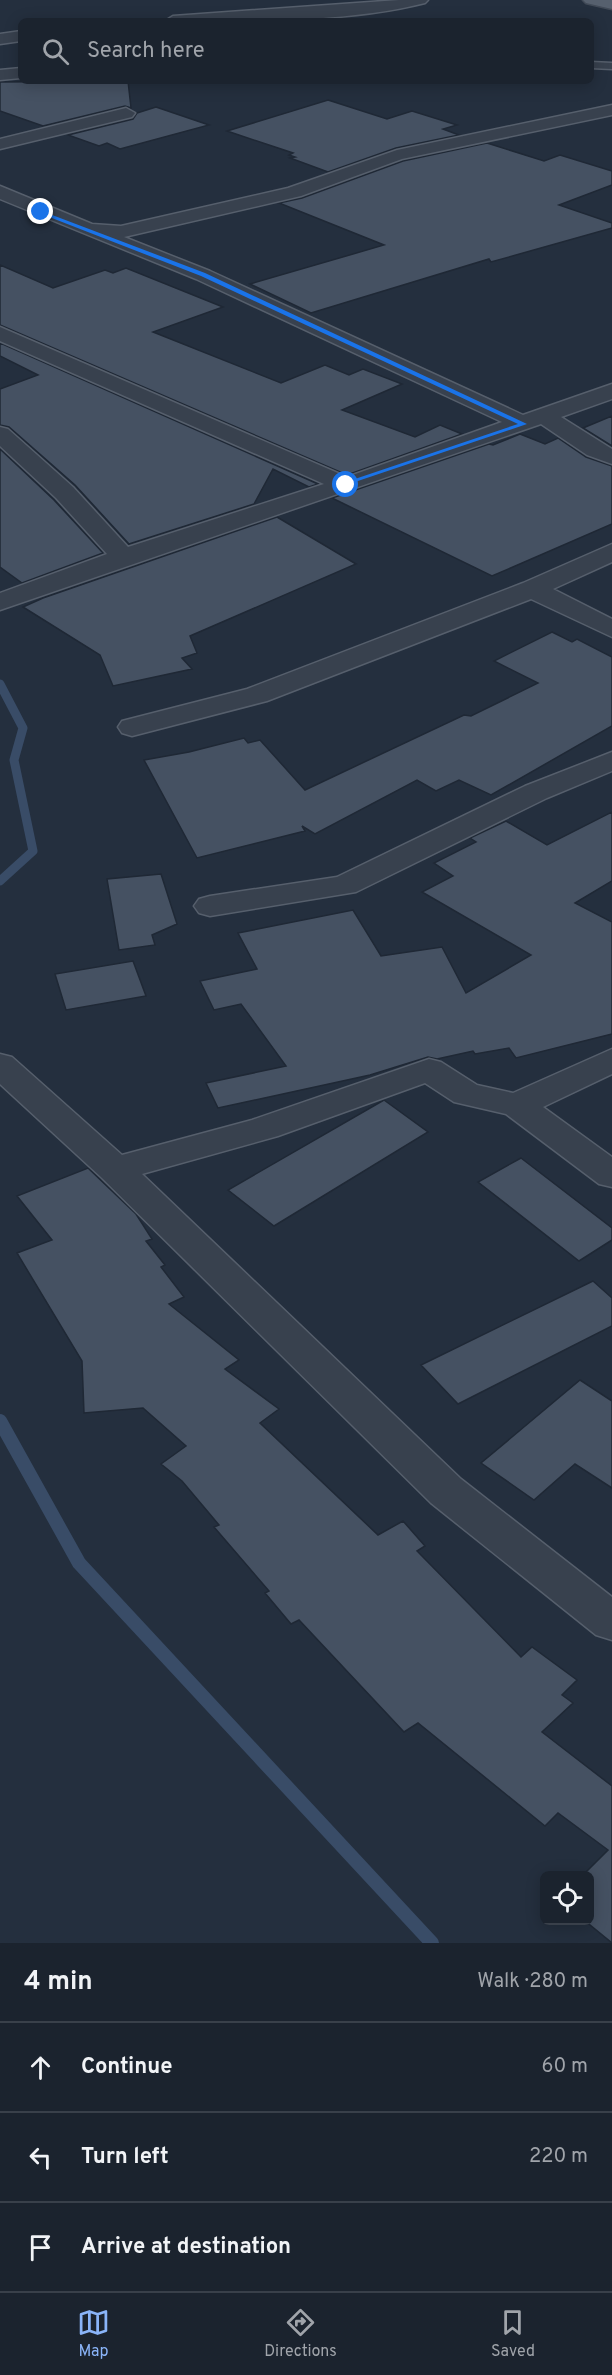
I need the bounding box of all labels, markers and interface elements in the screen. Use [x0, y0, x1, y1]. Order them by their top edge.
search box [18, 18, 594, 84]
icon: search [39, 35, 72, 68]
text: Search here [87, 38, 205, 65]
route end [27, 198, 53, 224]
route start [332, 471, 358, 497]
map controls [540, 1871, 594, 1925]
button: locate [540, 1871, 594, 1925]
text: 4 min [24, 1966, 93, 1999]
text: Walk · 280 m [477, 1969, 588, 1995]
icon: ahead [24, 2051, 57, 2084]
text: Continue [81, 2054, 172, 2081]
text: 60 m [542, 2054, 588, 2080]
icon: left [24, 2141, 57, 2174]
text: Turn left [81, 2144, 169, 2171]
text: 220 m [529, 2144, 588, 2170]
icon: arrive [24, 2231, 57, 2264]
text: Arrive at destination [81, 2234, 291, 2261]
tab: Map [77, 2306, 110, 2362]
tab: Directions [264, 2306, 337, 2362]
tab: Saved [491, 2306, 535, 2362]

